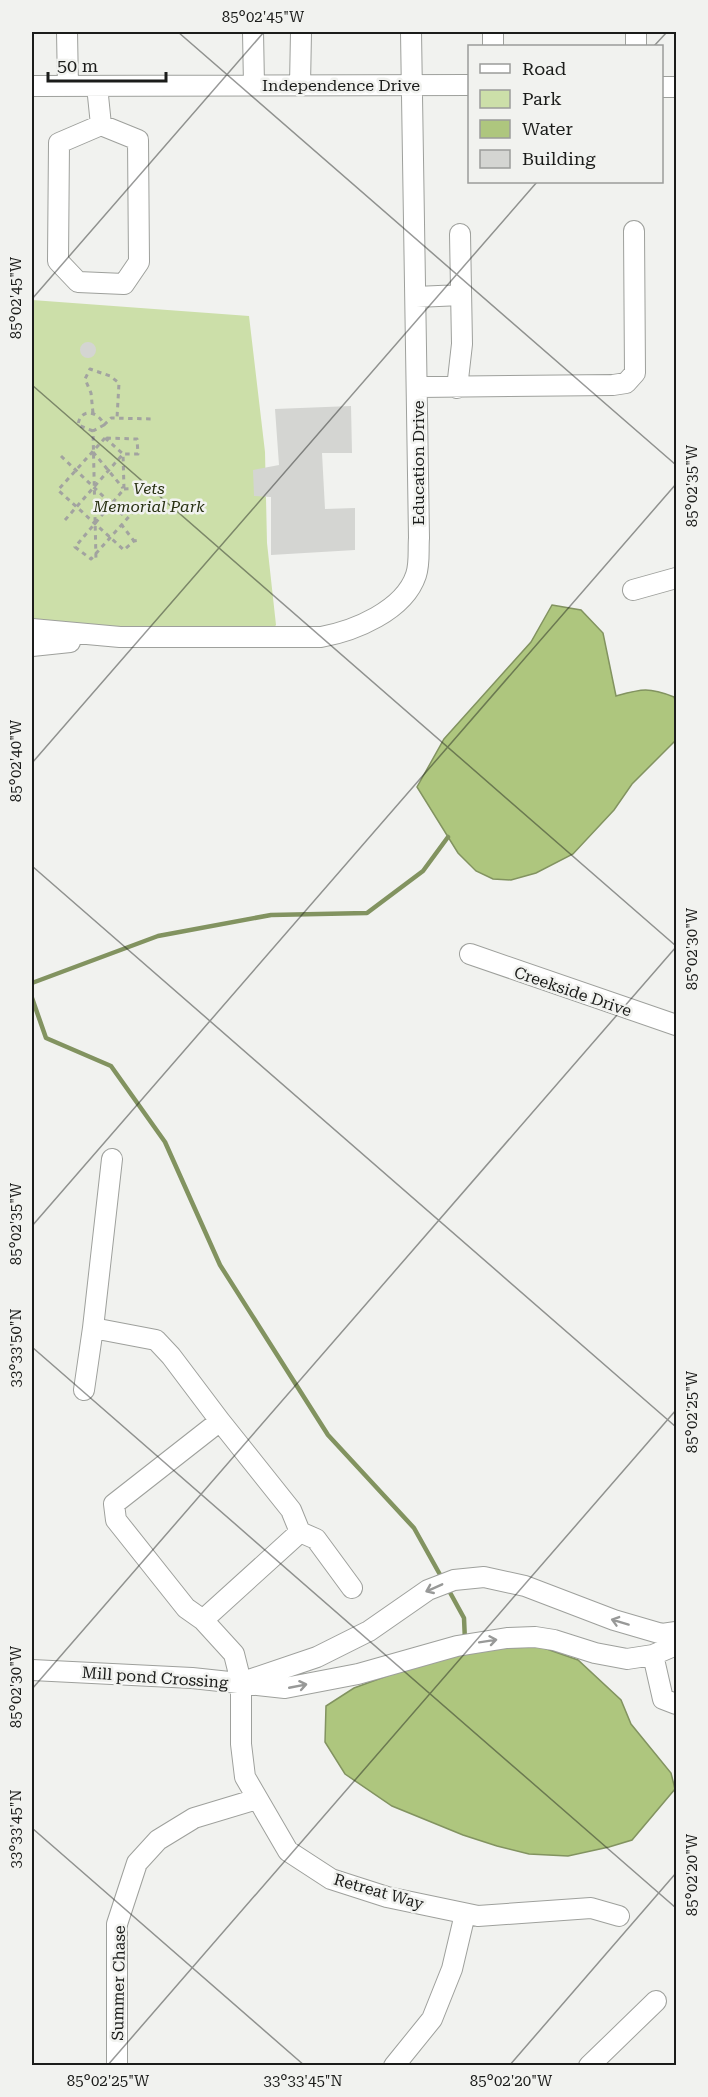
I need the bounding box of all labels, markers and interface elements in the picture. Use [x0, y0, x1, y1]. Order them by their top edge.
text: 85°02'45"W [222, 8, 305, 26]
scale bar [48, 45, 166, 83]
legend [468, 45, 663, 183]
text: 50 m [57, 55, 98, 76]
text: Road [522, 58, 567, 79]
street label: Independence Drive [262, 76, 420, 95]
text: Park [522, 88, 562, 109]
text: Water [522, 118, 573, 139]
text: Building [522, 148, 596, 169]
text: 85°02'45"W [7, 256, 25, 339]
street label: Education Drive [409, 400, 428, 526]
text: 85°02'35"W [683, 444, 701, 527]
park label: Vets Memorial Park [92, 479, 205, 516]
text: 85°02'40"W [7, 719, 25, 802]
text: 85°02'30"W [683, 907, 701, 990]
street label: Creekside Drive [512, 962, 634, 1021]
text: 85°02'35"W [7, 1182, 25, 1265]
text: 33°33'50"N [7, 1308, 25, 1388]
text: 85°02'25"W [683, 1370, 701, 1453]
one-way arrow [426, 1583, 444, 1594]
one-way arrow [611, 1616, 630, 1627]
one-way arrow [478, 1635, 497, 1646]
text: 85°02'30"W [7, 1645, 25, 1728]
street label: Mill pond Crossing [81, 1663, 230, 1692]
one-way arrow [288, 1680, 308, 1691]
text: 33°33'45"N [7, 1789, 25, 1869]
text: 85°02'20"W [683, 1833, 701, 1916]
street label: Retreat Way [332, 1870, 426, 1914]
street label: Summer Chase [108, 1925, 129, 2041]
text: 85°02'25"W [67, 2072, 150, 2090]
text: 33°33'45"N [263, 2072, 343, 2090]
text: 85°02'20"W [470, 2072, 553, 2090]

